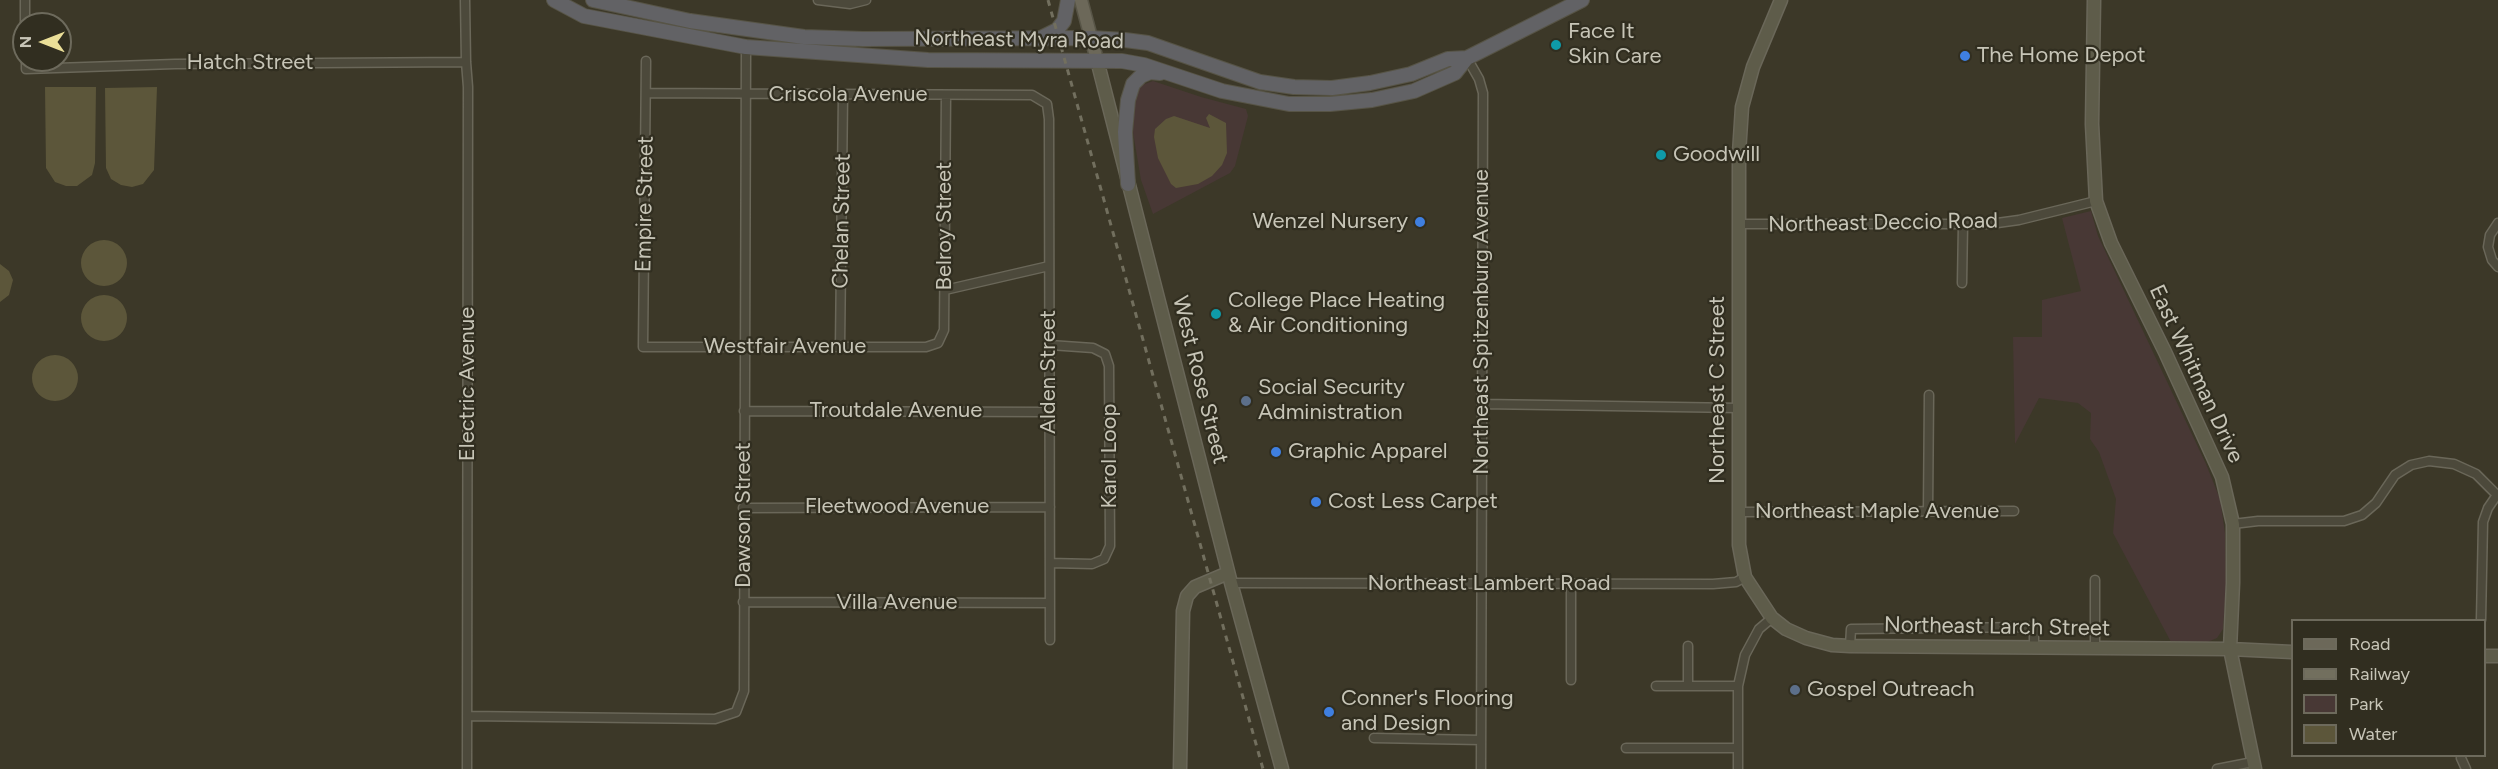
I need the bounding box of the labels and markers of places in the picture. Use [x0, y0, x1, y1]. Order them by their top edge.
place label: Face It Skin Care [1568, 19, 1662, 70]
marker: Face It Skin Care [1549, 38, 1563, 52]
place label: The Home Depot [1977, 43, 2146, 69]
marker: The Home Depot [1958, 49, 1972, 63]
place label: Goodwill [1673, 142, 1760, 168]
marker: Goodwill [1654, 148, 1668, 162]
place label: Wenzel Nursery [1252, 209, 1408, 235]
marker: Wenzel Nursery [1413, 215, 1427, 229]
place label: College Place Heating & Air Conditioning [1228, 288, 1445, 340]
marker: College Place Heating & Air Conditioning [1209, 307, 1223, 321]
place label: Social Security Administration [1258, 375, 1405, 427]
marker: Social Security Administration [1239, 394, 1253, 408]
place label: Graphic Apparel [1288, 439, 1447, 465]
marker: Graphic Apparel [1269, 445, 1283, 459]
place label: Cost Less Carpet [1328, 489, 1498, 515]
marker: Cost Less Carpet [1309, 495, 1323, 509]
place label: Gospel Outreach [1807, 677, 1975, 703]
marker: Gospel Outreach [1788, 683, 1802, 697]
place label: Conner's Flooring and Design [1341, 686, 1514, 738]
marker: Conner's Flooring and Design [1322, 705, 1336, 719]

